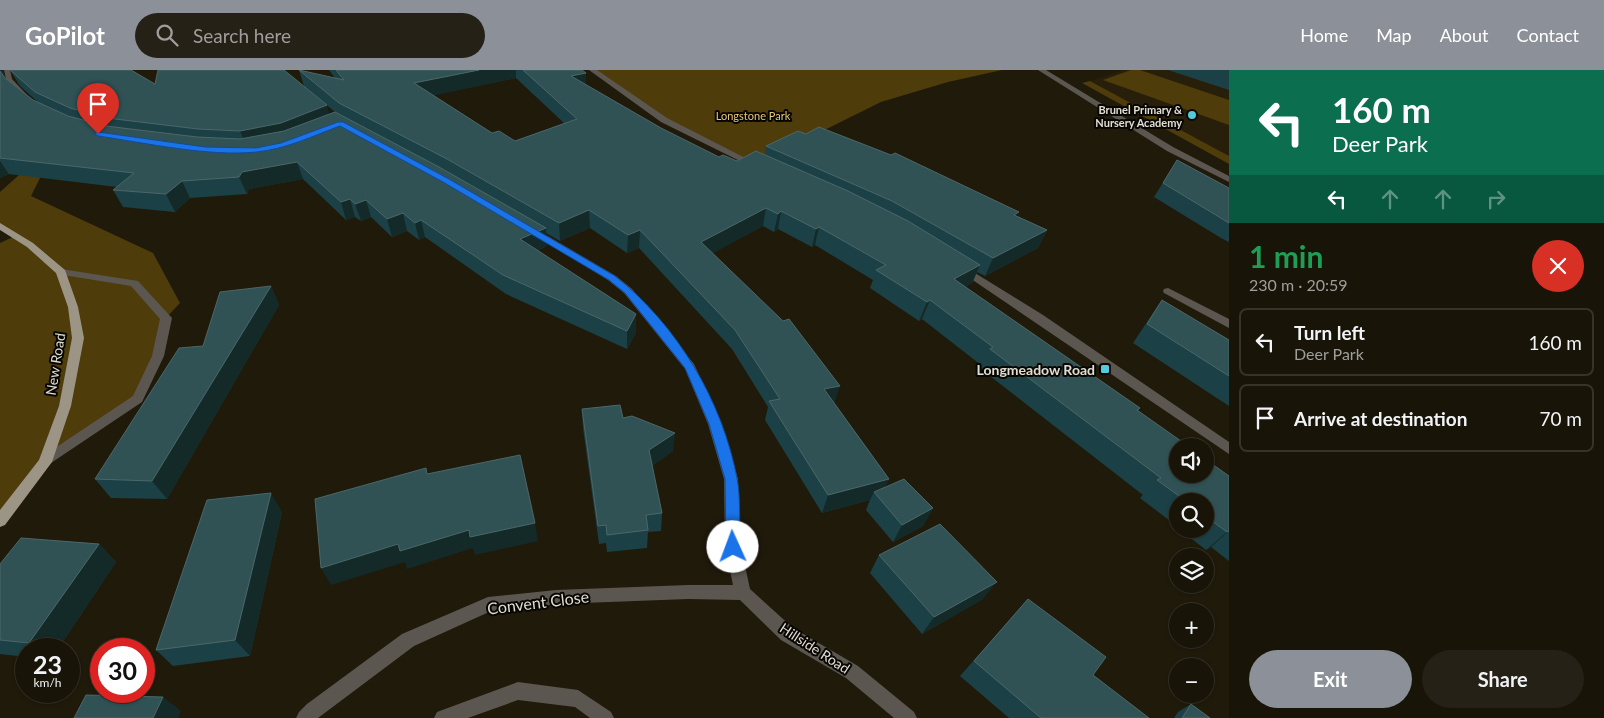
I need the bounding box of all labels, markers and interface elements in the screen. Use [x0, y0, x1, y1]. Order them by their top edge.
search box [135, 13, 485, 58]
text: GoPilot [25, 21, 105, 50]
icon: search [153, 21, 181, 49]
text: Search here [193, 24, 291, 47]
text: Home [1300, 24, 1348, 46]
text: Map [1376, 24, 1412, 46]
text: About [1440, 24, 1489, 46]
text: Contact [1517, 24, 1579, 46]
pin [77, 83, 119, 134]
text: 160 m [1332, 88, 1431, 130]
icon: arrive [84, 90, 112, 118]
icon: left [1249, 90, 1314, 155]
place label: Brunel Primary & Nursery Academy [1095, 103, 1182, 129]
park label: Longstone Park [716, 109, 791, 122]
marker: Brunel Primary & Nursery Academy [1186, 109, 1198, 121]
text: Deer Park [1332, 130, 1428, 157]
icon: left [1323, 185, 1351, 213]
icon: ahead [1376, 185, 1404, 213]
icon: ahead [1429, 185, 1457, 213]
icon: right [1482, 185, 1510, 213]
text: 1 min [1249, 238, 1323, 274]
button: close [1532, 240, 1584, 292]
text: 230 m · 20:59 [1249, 275, 1348, 294]
text: Turn left [1294, 321, 1365, 344]
icon: left [1251, 328, 1279, 356]
street label: New Road [42, 331, 68, 397]
text: 160 m [1528, 331, 1582, 354]
text: Deer Park [1294, 344, 1364, 363]
place label: Longmeadow Road [977, 361, 1095, 378]
marker: Longmeadow Road [1099, 363, 1111, 375]
icon: arrive [1251, 404, 1279, 432]
text: Arrive at destination [1294, 407, 1467, 430]
text: 70 m [1539, 407, 1582, 430]
map controls [1169, 438, 1214, 703]
button: sound [1169, 438, 1214, 483]
button: search [1169, 493, 1214, 538]
position arrow [706, 520, 758, 572]
button: layers [1169, 548, 1214, 593]
street label: Convent Close [486, 586, 590, 618]
button: + [1169, 603, 1214, 648]
street label: Hillside Road [777, 619, 853, 677]
speed limit sign: 30 [90, 638, 155, 703]
text: 23 [33, 649, 62, 679]
button: Exit [1249, 650, 1412, 708]
button: Share [1422, 650, 1584, 708]
button: − [1169, 658, 1214, 703]
text: km/h [33, 675, 62, 690]

